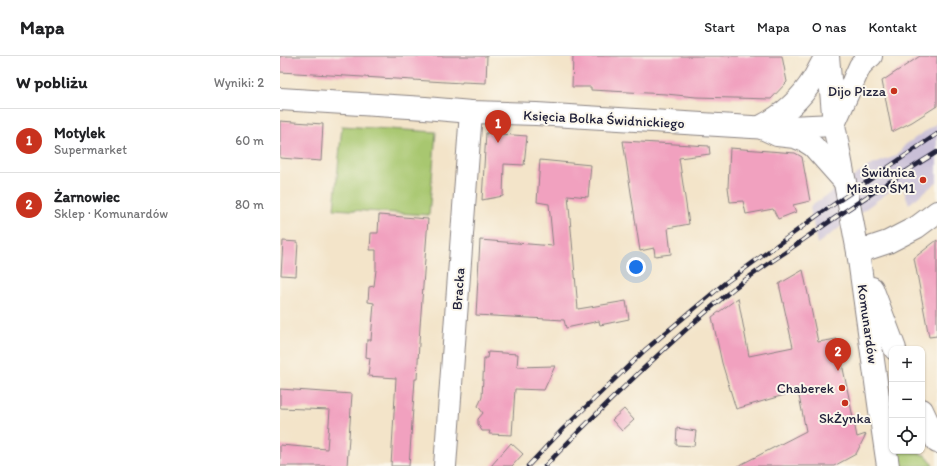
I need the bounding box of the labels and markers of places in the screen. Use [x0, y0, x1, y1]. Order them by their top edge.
place label: Dijo Pizza [828, 83, 887, 100]
marker: Dijo Pizza [889, 86, 899, 96]
pin: 1 [485, 110, 511, 143]
place label: Świdnica Miasto ŚM1 [846, 164, 916, 197]
marker: Świdnica Miasto ŚM1 [918, 175, 928, 185]
pin: 2 [825, 338, 851, 371]
place label: Chaberek [777, 380, 835, 397]
marker: Chaberek [837, 383, 847, 393]
marker: SkŻynka [840, 398, 850, 408]
place label: SkŻynka [819, 410, 872, 427]

